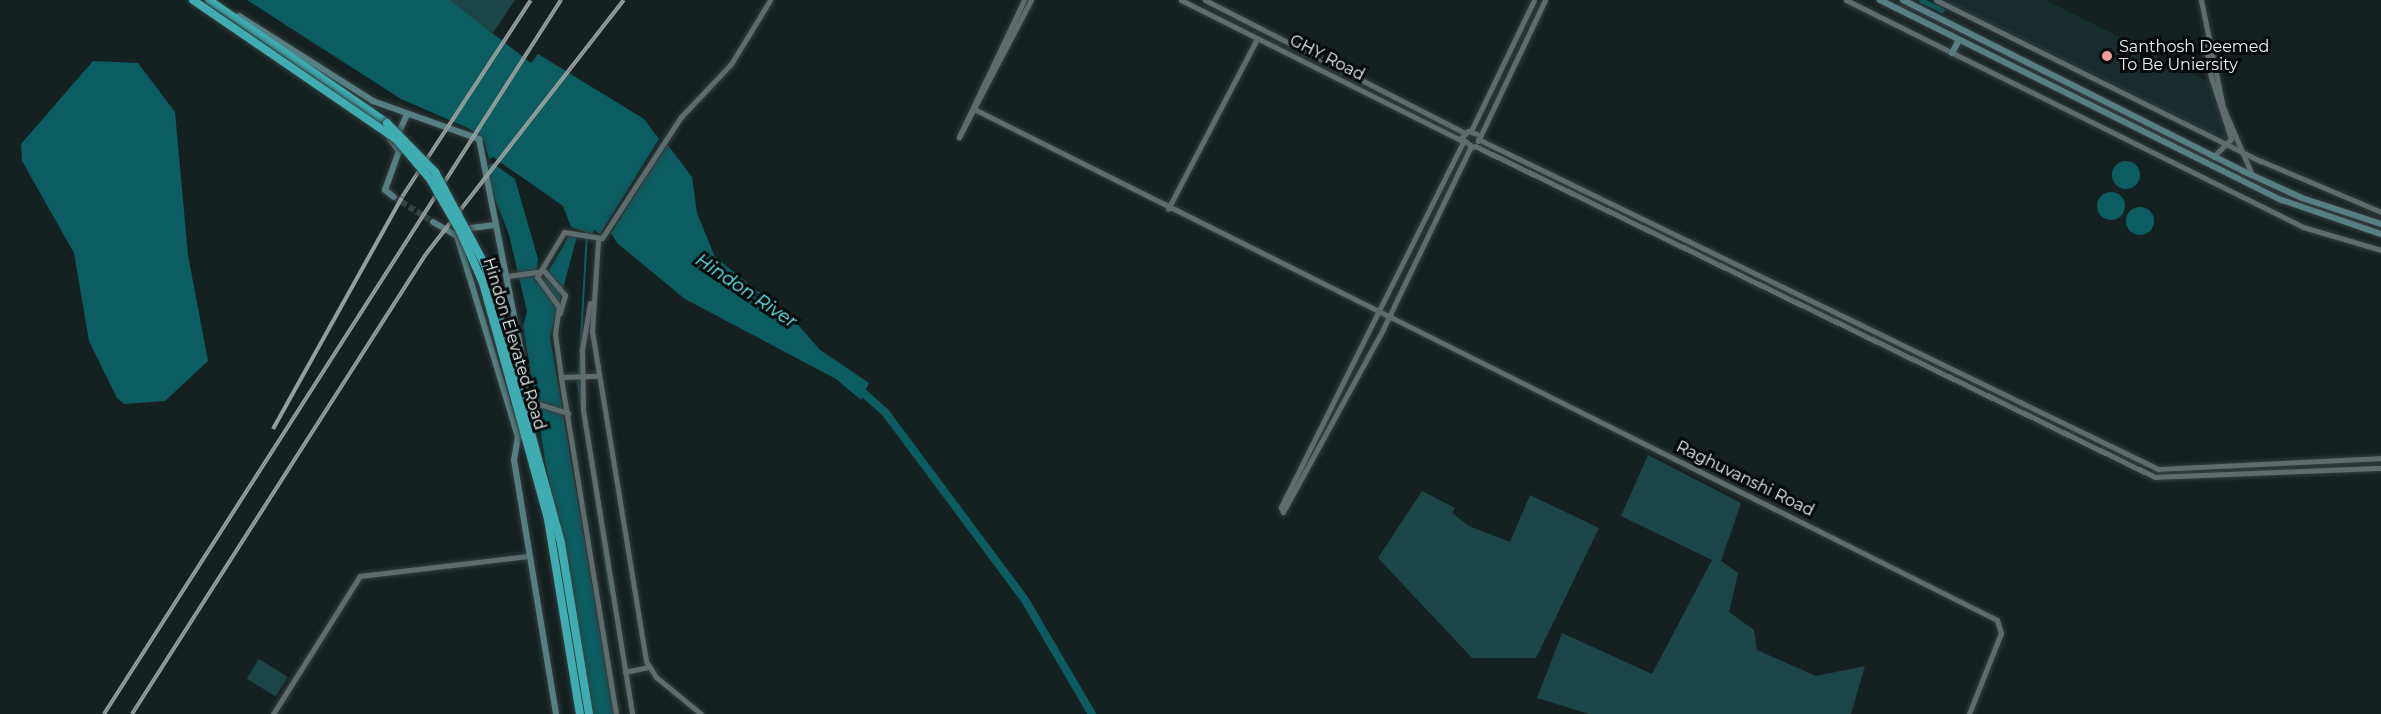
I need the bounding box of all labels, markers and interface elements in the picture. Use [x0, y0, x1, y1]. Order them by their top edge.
street label: GHY Road [1286, 31, 1368, 85]
place label: Santhosh Deemed To Be Uniersity [2119, 37, 2269, 75]
marker: Santhosh Deemed To Be Uniersity [2100, 49, 2114, 63]
water label: Hindon River [691, 249, 801, 333]
street label: Hindon Elevated Road [479, 256, 549, 432]
street label: Raghuvanshi Road [1673, 437, 1817, 521]

